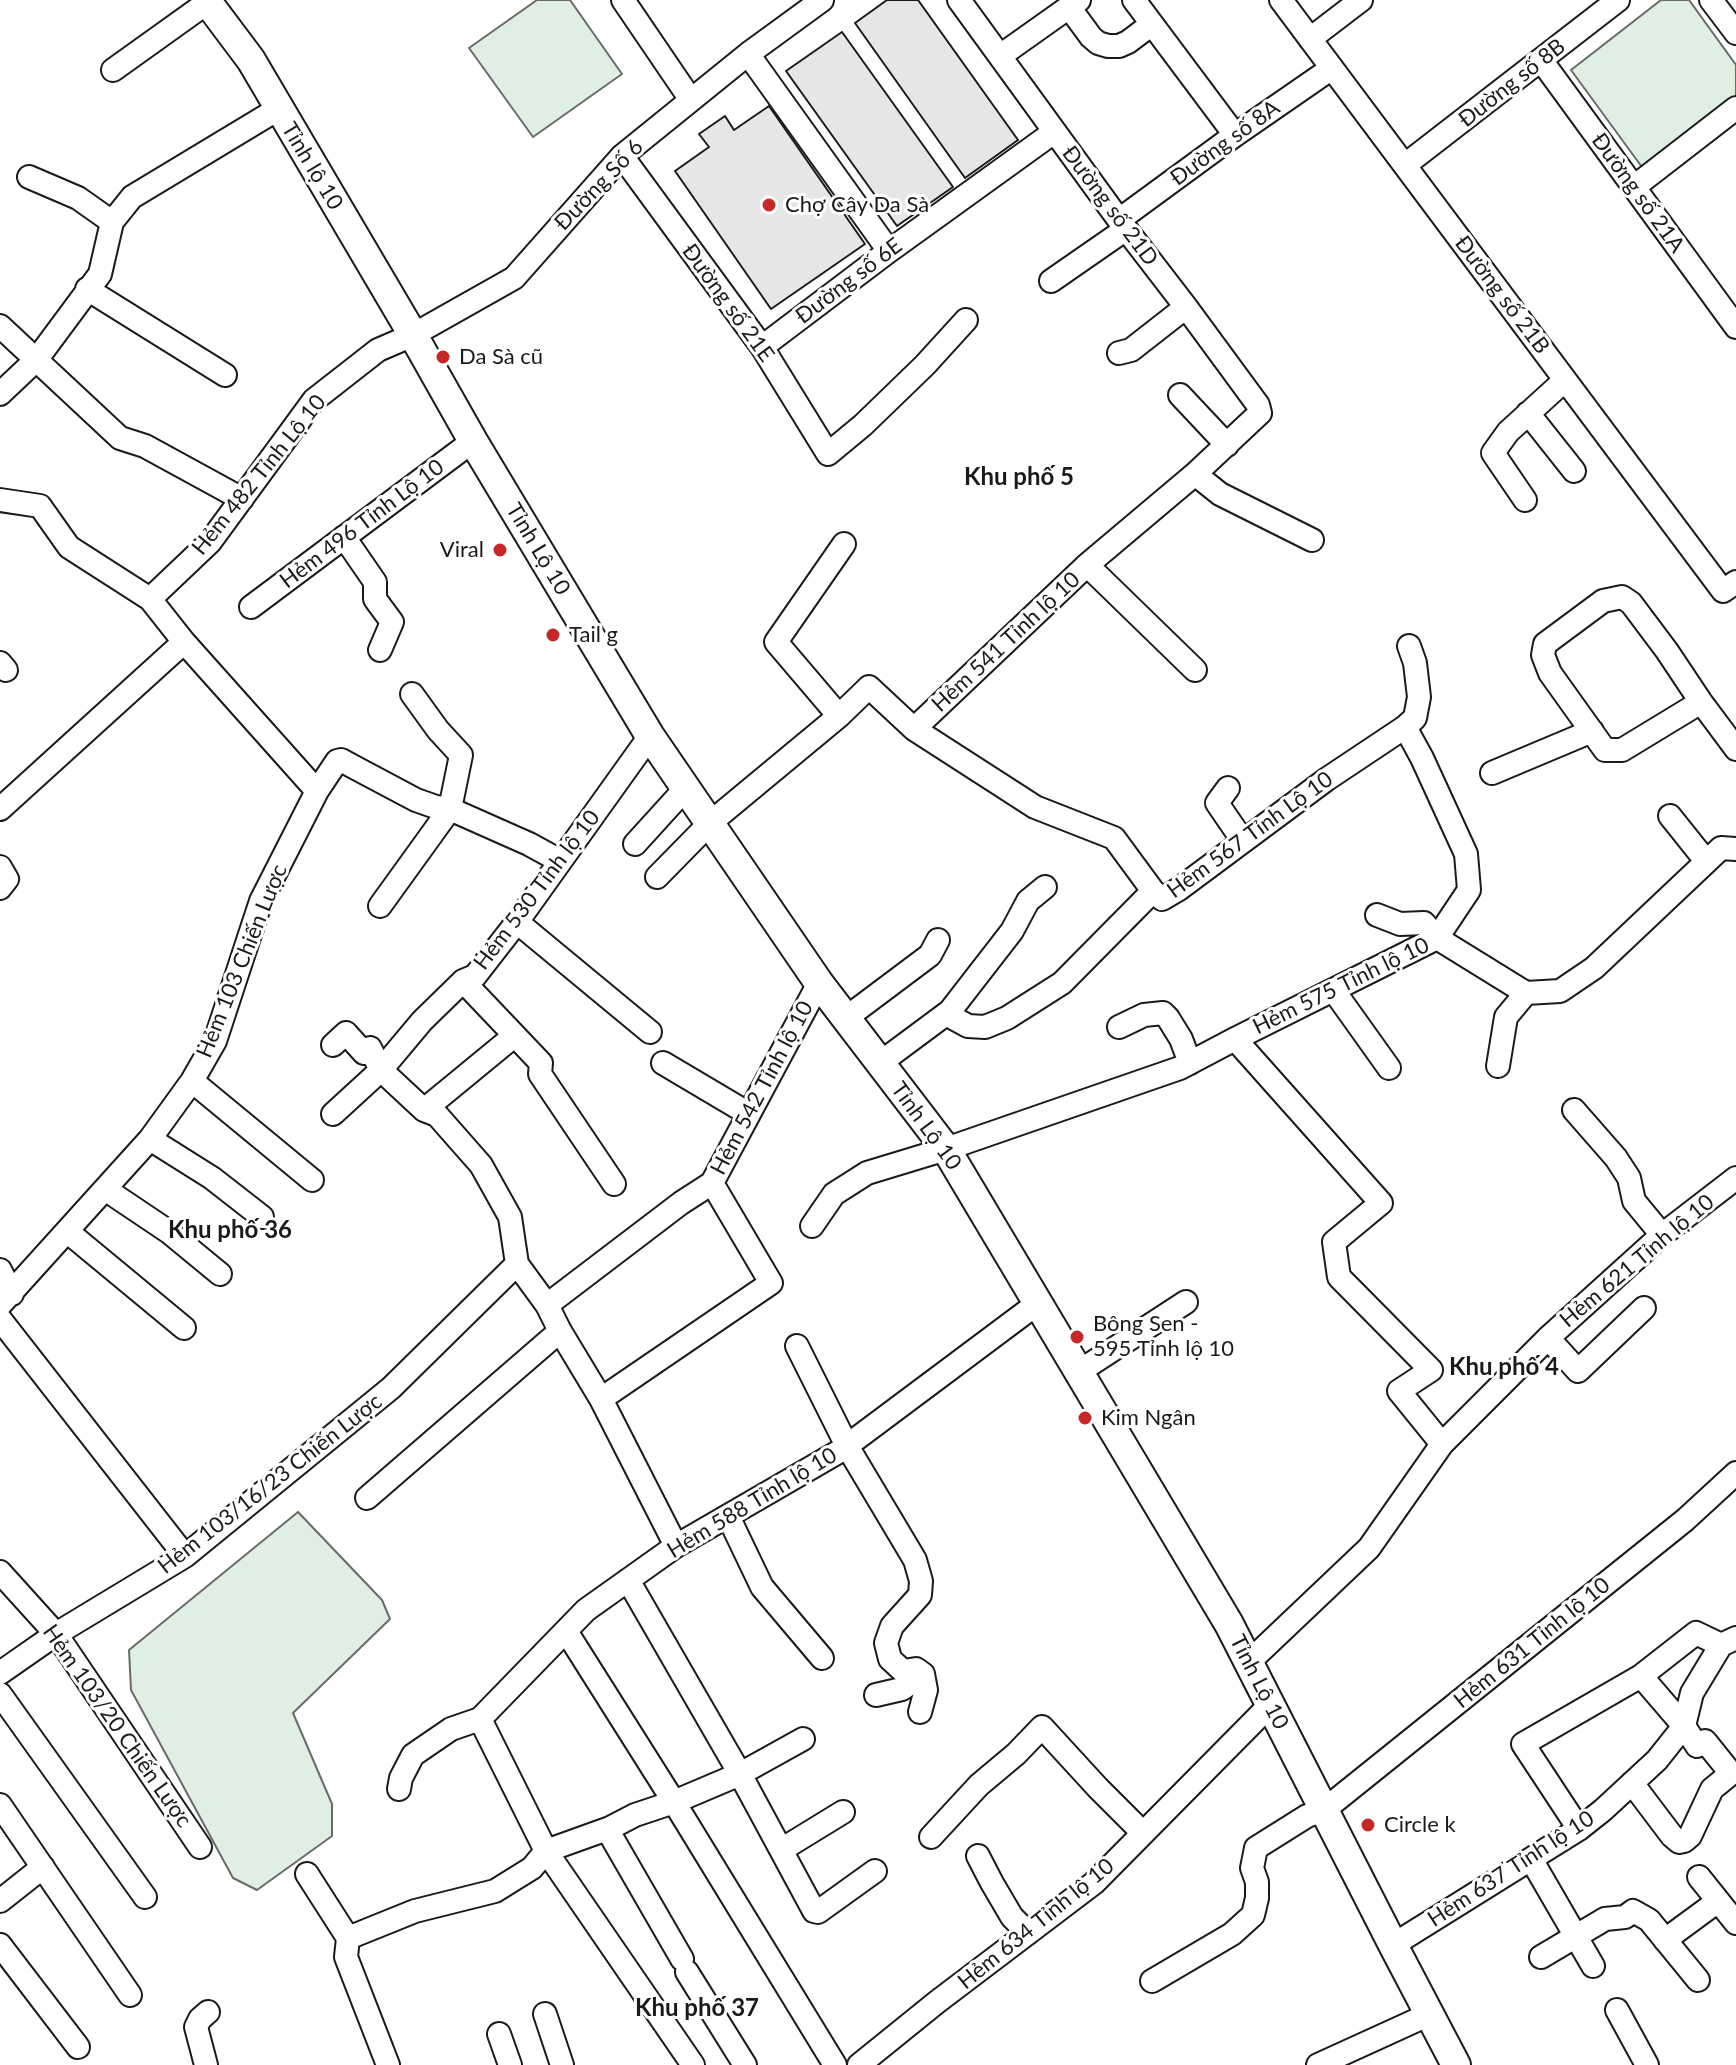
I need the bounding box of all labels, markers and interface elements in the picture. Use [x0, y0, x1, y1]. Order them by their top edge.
street label: Đường số 8B [1453, 33, 1571, 133]
street label: Đường số 8A [1165, 95, 1285, 191]
street label: Tỉnh lộ 10 [276, 118, 348, 214]
street label: Đường số 21A [1586, 128, 1690, 258]
street label: Đường Số 6 [549, 134, 649, 236]
street label: Đường số 21D [1056, 141, 1164, 271]
place label: Chợ Cây Da Sà [785, 192, 929, 218]
marker: Chợ Cây Da Sà [760, 196, 778, 214]
street label: Đường số 21B [1449, 231, 1555, 359]
street label: Đường số 6E [791, 232, 907, 330]
street label: Đường số 21E [676, 239, 780, 367]
place label: Da Sà cũ [459, 344, 543, 370]
marker: Da Sà cũ [434, 348, 452, 366]
street label: Hẻm 482 Tỉnh Lộ 10 [186, 390, 332, 560]
street label: Hẻm 496 Tỉnh Lộ 10 [275, 454, 449, 594]
district label: Khu phố 5 [964, 463, 1074, 491]
street label: Tỉnh Lộ 10 [500, 498, 576, 600]
place label: Viral [440, 537, 484, 563]
marker: Viral [491, 541, 509, 559]
street label: Hẻm 541 Tỉnh lộ 10 [926, 567, 1086, 717]
place label: Tail g [569, 622, 618, 648]
marker: Tail g [544, 626, 562, 644]
street label: Hẻm 567 Tỉnh Lộ 10 [1162, 766, 1338, 904]
street label: Hẻm 530 Tỉnh lộ 10 [468, 805, 606, 975]
street label: Hẻm 103 Chiến Lược [191, 861, 293, 1061]
street label: Hẻm 575 Tỉnh lộ 10 [1249, 932, 1433, 1040]
street label: Hẻm 542 Tỉnh lộ 10 [705, 997, 819, 1179]
street label: Tỉnh Lộ 10 [885, 1077, 967, 1175]
street label: Hẻm 621 Tỉnh lộ 10 [1555, 1189, 1719, 1333]
district label: Khu phố 36 [168, 1216, 292, 1244]
place label: Bông Sen - 595 Tỉnh lộ 10 [1093, 1311, 1234, 1362]
marker: Bông Sen - 595 Tỉnh lộ 10 [1068, 1328, 1086, 1346]
district label: Khu phố 4 [1449, 1353, 1559, 1381]
street label: Hẻm 103/16/23 Chiến Lược [153, 1388, 387, 1580]
place label: Kim Ngân [1101, 1405, 1196, 1431]
marker: Kim Ngân [1076, 1409, 1094, 1427]
street label: Hẻm 588 Tỉnh lộ 10 [663, 1442, 841, 1564]
street label: Hẻm 631 Tỉnh lộ 10 [1449, 1572, 1615, 1714]
street label: Hẻm 103/20 Chiến Lược [37, 1620, 197, 1832]
street label: Tỉnh Lộ 10 [1224, 1630, 1294, 1734]
street label: Hẻm 637 Tỉnh lộ 10 [1423, 1805, 1599, 1933]
place label: Circle k [1384, 1812, 1456, 1838]
marker: Circle k [1359, 1816, 1377, 1834]
street label: Hẻm 634 Tỉnh lộ 10 [953, 1853, 1119, 1995]
district label: Khu phố 37 [635, 1994, 759, 2022]

